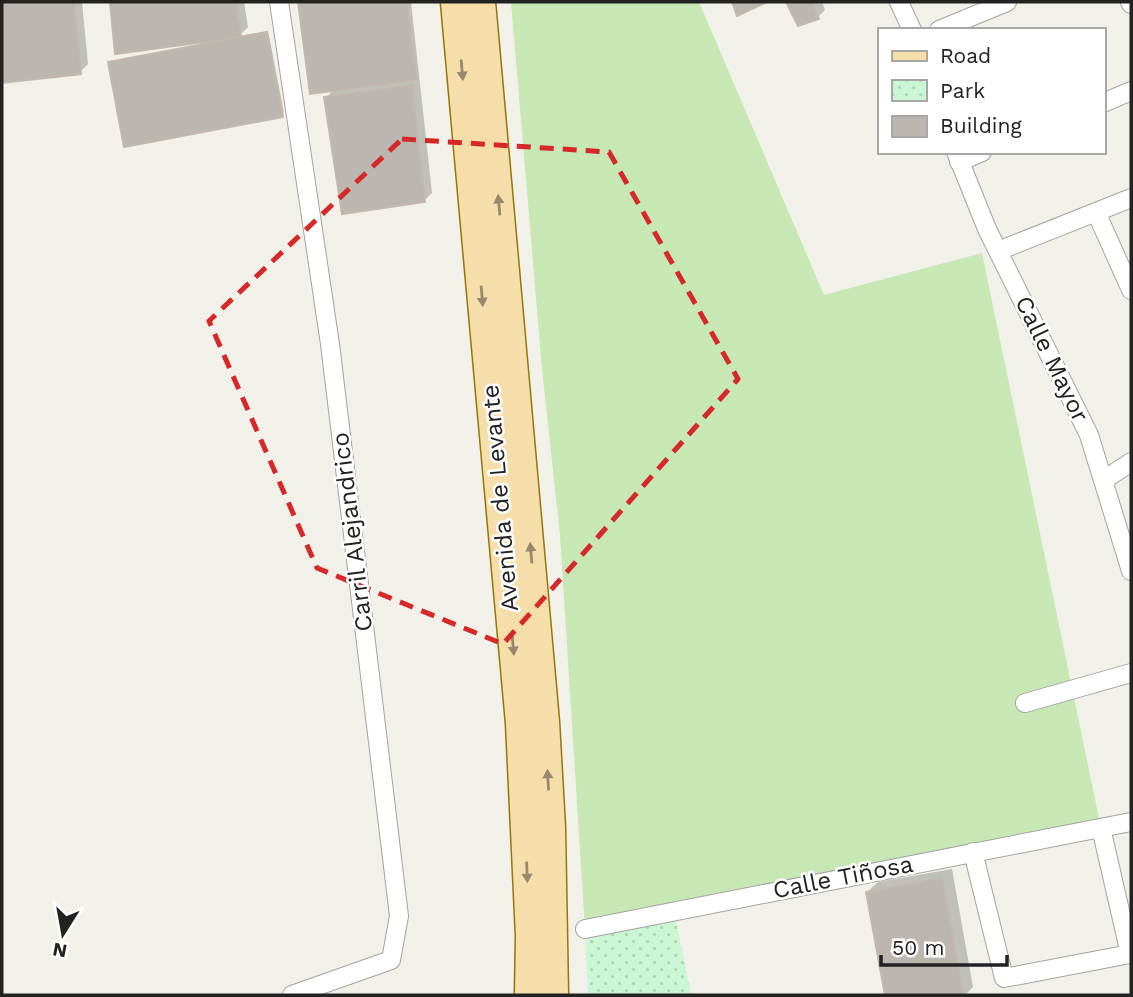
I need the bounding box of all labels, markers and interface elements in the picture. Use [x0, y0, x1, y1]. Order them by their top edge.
legend [878, 28, 1105, 154]
text: Road [940, 43, 991, 68]
one-way arrow [456, 59, 467, 81]
text: Park [940, 78, 985, 103]
text: Building [940, 113, 1022, 138]
one-way arrow [493, 194, 504, 216]
one-way arrow [477, 286, 488, 308]
street label: Calle Mayor [1009, 291, 1095, 427]
street label: Avenida de Levante [476, 383, 524, 613]
street label: Carril Alejandrico [326, 431, 378, 633]
one-way arrow [525, 542, 536, 564]
one-way arrow [508, 634, 519, 656]
one-way arrow [543, 769, 554, 791]
street label: Calle Tiñosa [771, 850, 915, 904]
one-way arrow [522, 861, 533, 883]
north arrow [28, 899, 98, 969]
scale bar [881, 923, 1007, 967]
text: 50 m [892, 935, 944, 960]
text: N [51, 938, 69, 963]

